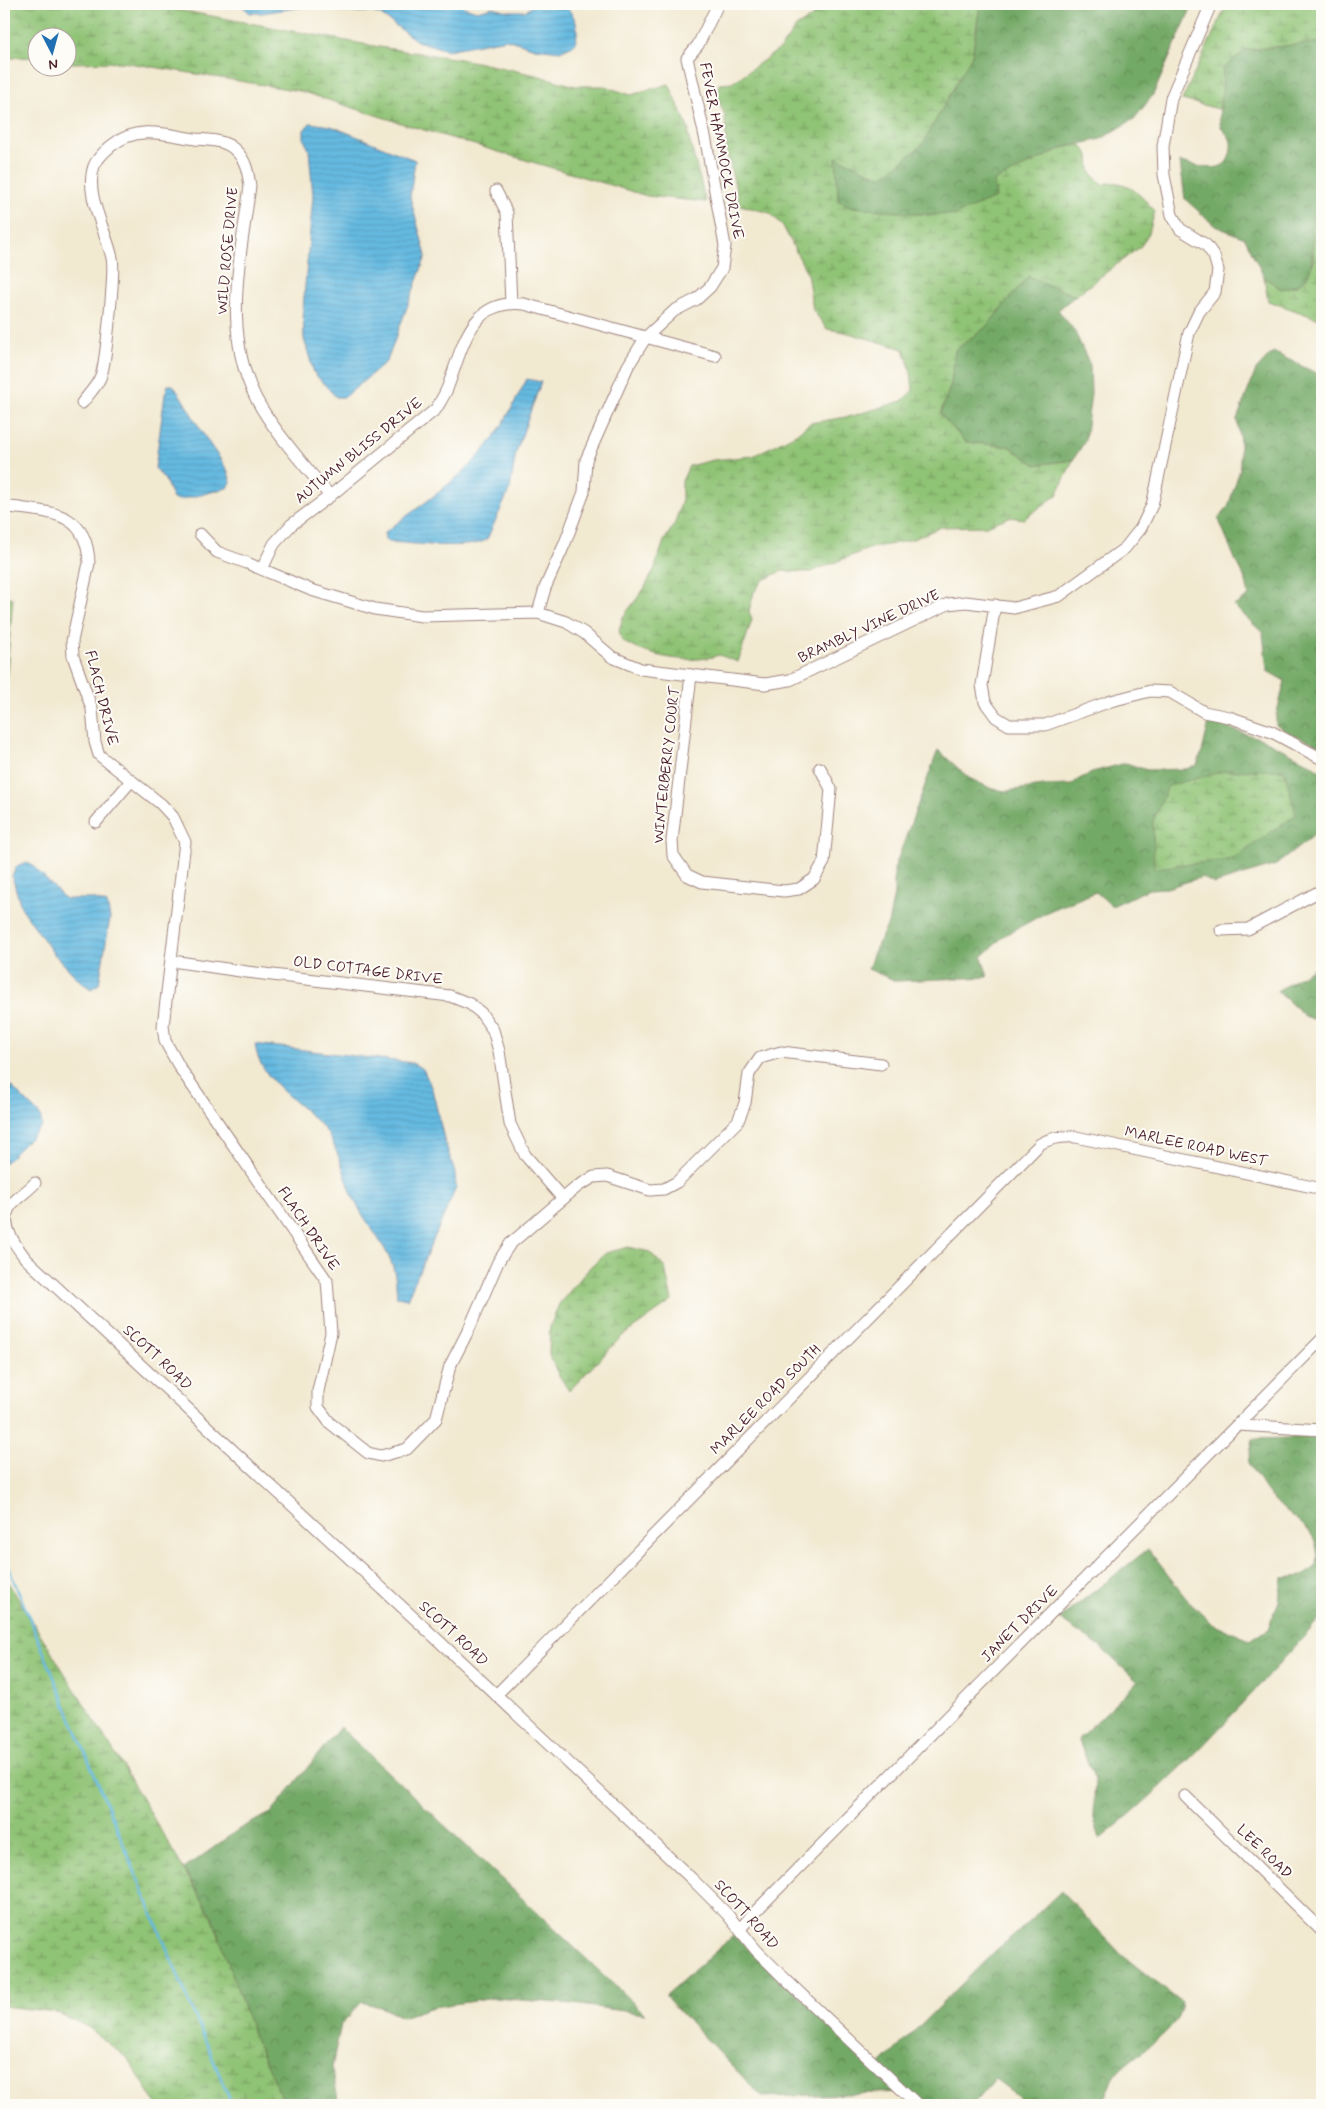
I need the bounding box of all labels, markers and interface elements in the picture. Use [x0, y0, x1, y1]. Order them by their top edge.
north arrow [28, 28, 78, 78]
text: N [48, 54, 59, 73]
street label: FEVER HAMMOCK DRIVE [694, 61, 748, 241]
street label: WILD ROSE DRIVE [212, 186, 244, 316]
street label: AUTUMN BLISS DRIVE [291, 393, 427, 509]
street label: BRAMBLY VINE DRIVE [795, 585, 943, 669]
street label: FLACH DRIVE [80, 648, 123, 748]
street label: WINTERBERRY COURT [649, 685, 685, 845]
street label: OLD COTTAGE DRIVE [292, 952, 444, 990]
street label: MARLEE ROAD WEST [1123, 1122, 1270, 1172]
street label: FLACH DRIVE [272, 1183, 344, 1275]
street label: SCOTT ROAD [118, 1321, 196, 1395]
street label: MARLEE ROAD SOUTH [706, 1340, 826, 1460]
street label: JANET DRIVE [977, 1581, 1063, 1667]
street label: SCOTT ROAD [414, 1597, 492, 1671]
street label: LEE ROAD [1232, 1820, 1296, 1884]
street label: SCOTT ROAD [709, 1876, 783, 1954]

